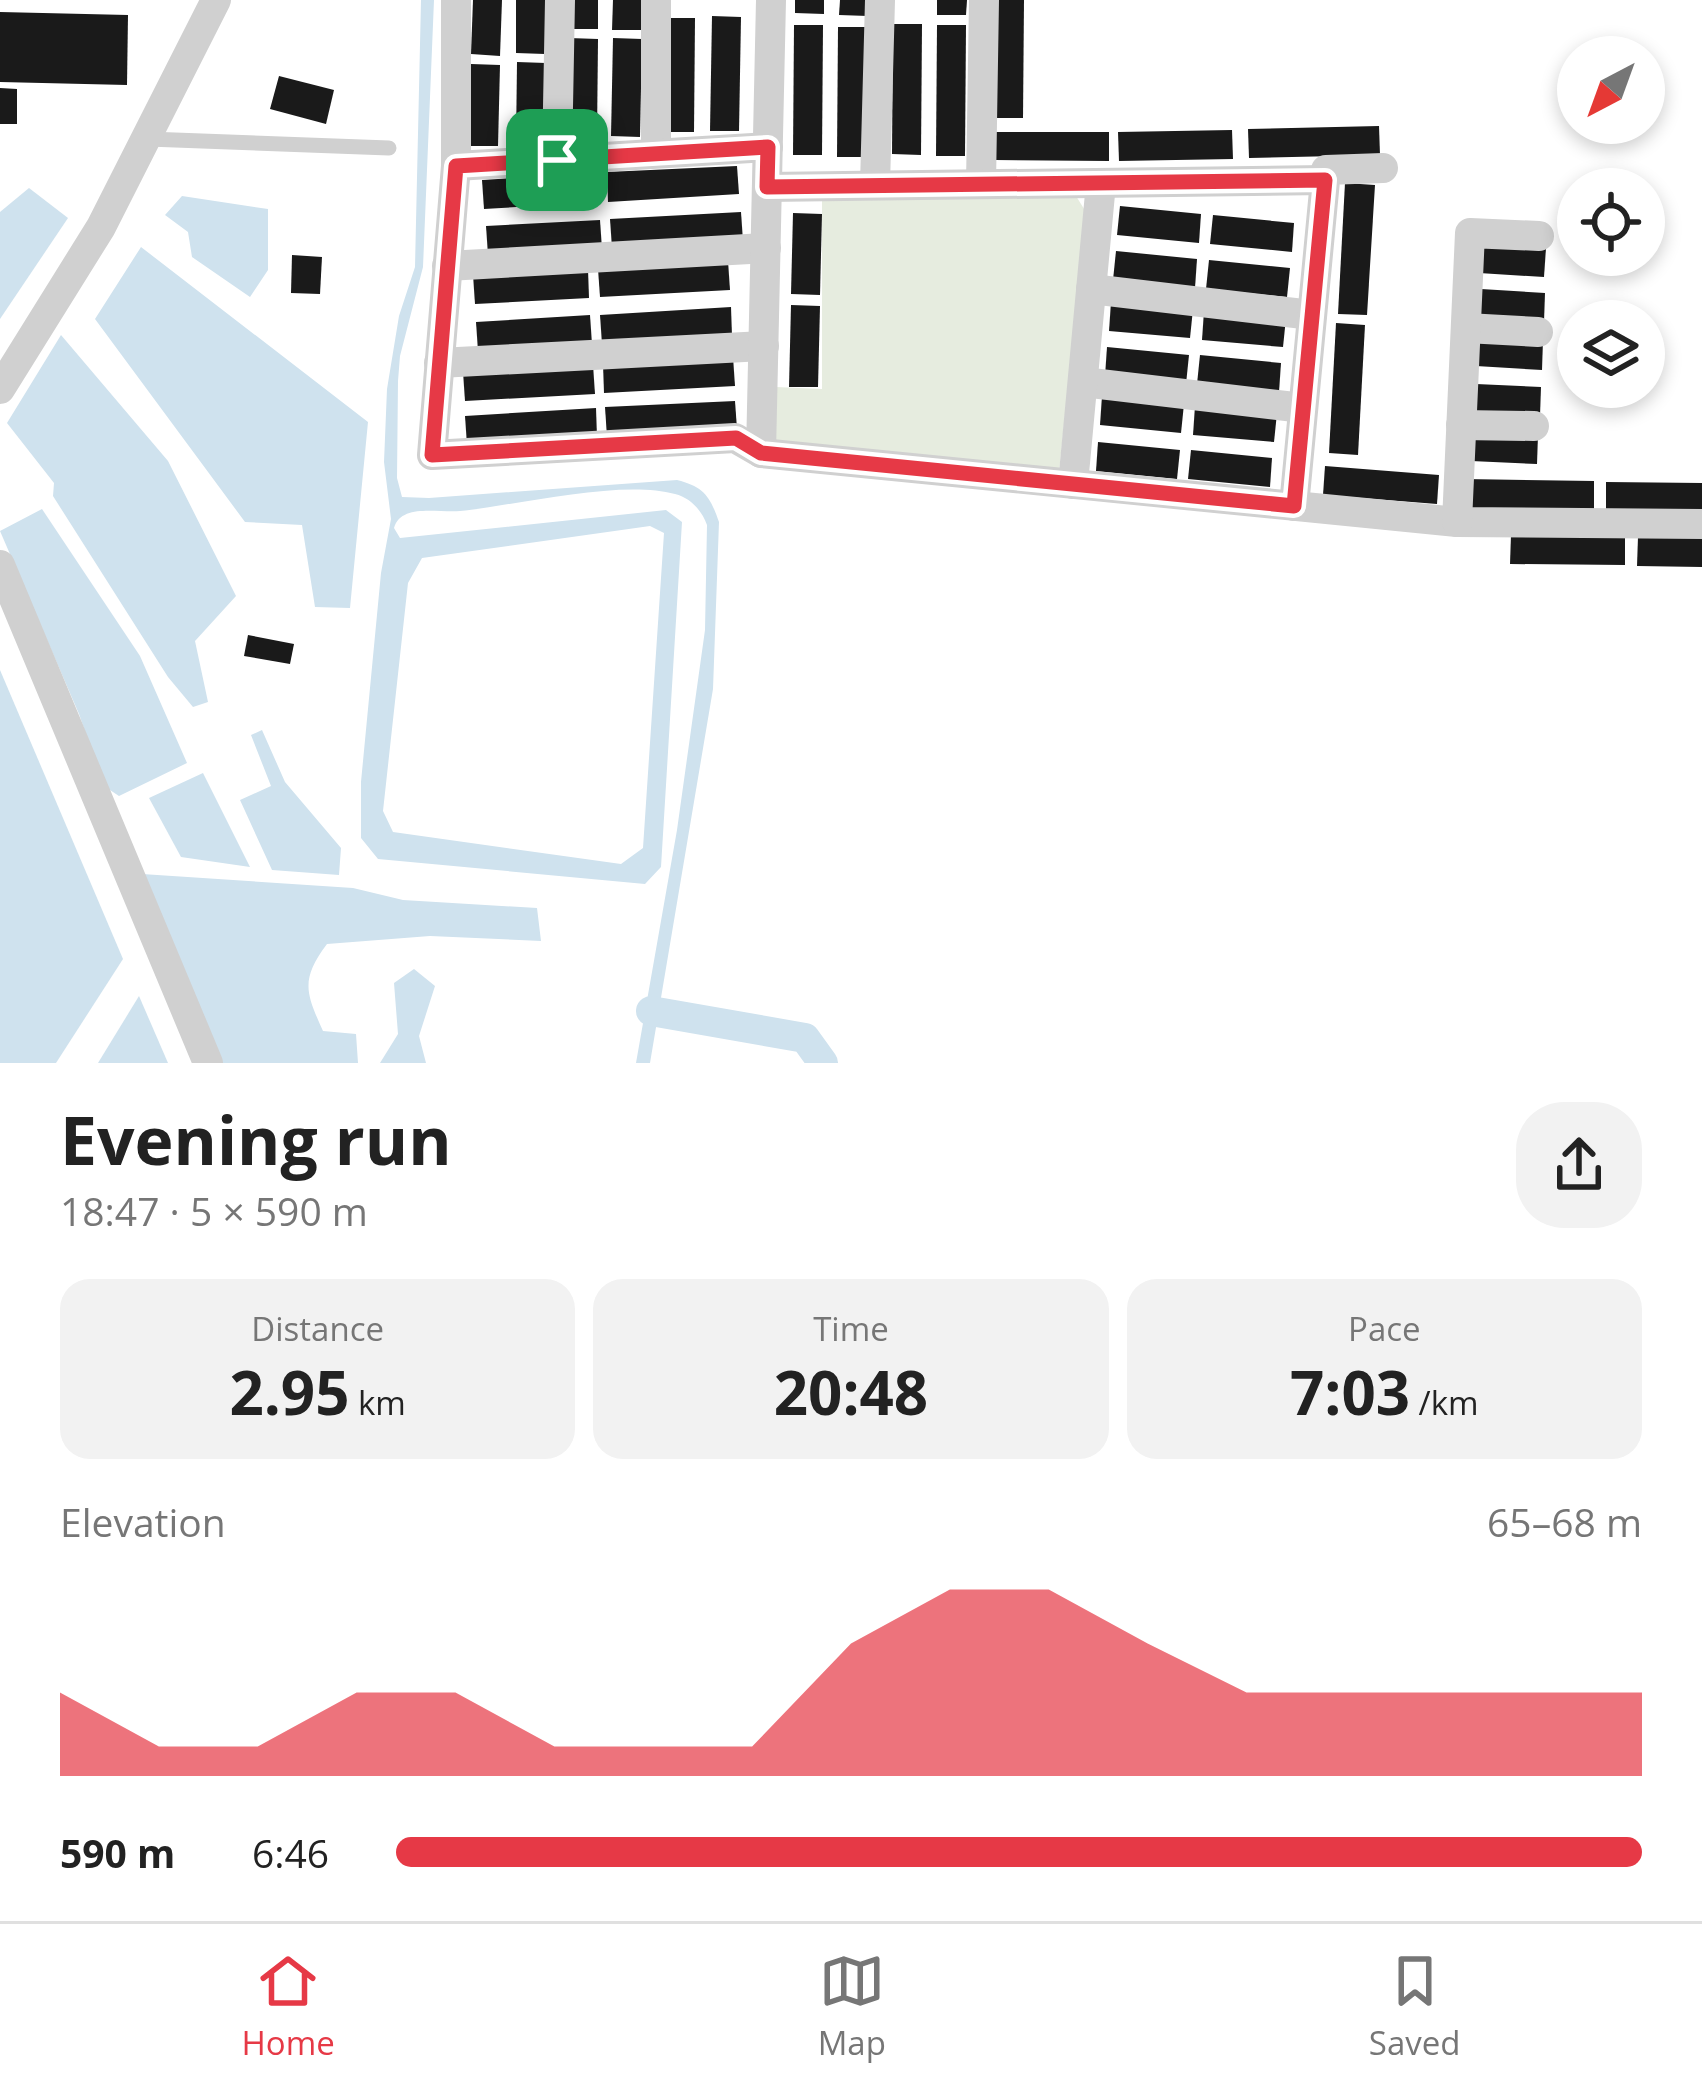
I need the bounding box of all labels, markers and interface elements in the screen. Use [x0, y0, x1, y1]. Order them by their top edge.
north arrow [1557, 36, 1665, 144]
map controls [1557, 36, 1665, 408]
pin [506, 109, 608, 211]
icon: arrive [524, 127, 590, 193]
button: locate [1557, 168, 1665, 276]
button: layers [1557, 300, 1665, 408]
text: Evening run [60, 1094, 452, 1184]
button: share [1516, 1102, 1642, 1228]
text: 18:47 · 5 × 590 m [60, 1184, 368, 1237]
text: Distance [251, 1306, 384, 1351]
text: Time [813, 1306, 889, 1351]
text: Pace [1348, 1306, 1421, 1351]
text: 2.95 [229, 1351, 349, 1433]
text: 20:48 [774, 1351, 928, 1433]
text: 7:03 [1290, 1351, 1410, 1433]
text: km [349, 1380, 406, 1425]
text: /km [1410, 1380, 1479, 1425]
text: Elevation [60, 1495, 226, 1548]
text: 65–68 m [1487, 1495, 1642, 1548]
text: 590 m [60, 1826, 175, 1879]
text: 6:46 [252, 1826, 329, 1879]
tab: Home [241, 1948, 335, 2065]
tab: Map [818, 1948, 886, 2065]
tab: Saved [1369, 1948, 1461, 2065]

